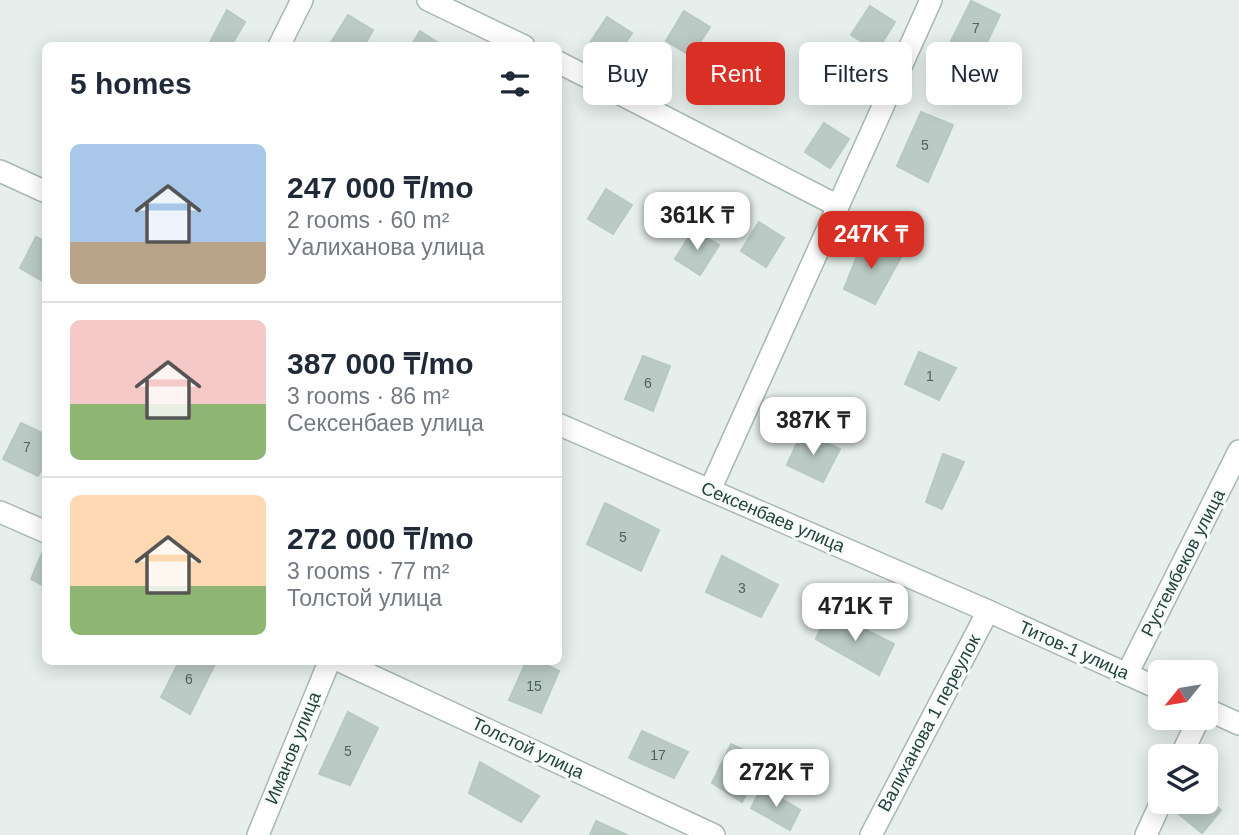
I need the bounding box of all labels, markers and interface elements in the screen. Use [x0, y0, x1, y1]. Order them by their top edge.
house number: 7 [972, 20, 980, 36]
chip: Buy [583, 42, 672, 105]
chip: Rent [686, 42, 785, 105]
chip: Filters [799, 42, 912, 105]
chip: New [926, 42, 1022, 105]
icon: filters [496, 65, 534, 103]
text: 5 homes [70, 67, 192, 100]
house number: 5 [921, 137, 929, 153]
text: 247 000 ₸/mo [287, 171, 474, 204]
icon: home [126, 172, 210, 256]
pin: 361K ₸ [640, 192, 754, 252]
text: 361K ₸ [660, 202, 734, 228]
text: 2 rooms · 60 m² [287, 207, 449, 233]
pin: 247K ₸ [814, 212, 928, 271]
text: 247K ₸ [834, 221, 908, 247]
text: Уалиханова улица [287, 234, 485, 260]
text: 387 000 ₸/mo [287, 347, 474, 380]
icon: home [126, 348, 210, 432]
house number: 1 [926, 368, 934, 384]
house number: 6 [644, 375, 652, 391]
text: 3 rooms · 86 m² [287, 383, 449, 409]
pin: 387K ₸ [756, 398, 870, 457]
text: 387K ₸ [776, 407, 850, 433]
text: Сексенбаев улица [287, 410, 484, 436]
house number: 7 [23, 439, 31, 455]
street label: Сексенбаев улица [698, 478, 849, 557]
street label: Рустембеков улица [1137, 485, 1229, 640]
text: 272 000 ₸/mo [287, 522, 474, 555]
icon: home [126, 523, 210, 607]
house number: 5 [619, 529, 627, 545]
text: 3 rooms · 77 m² [287, 558, 449, 584]
house number: 3 [738, 580, 746, 596]
pin: 471K ₸ [798, 584, 912, 643]
text: Толстой улица [287, 585, 442, 611]
text: 471K ₸ [818, 593, 892, 619]
street label: Титов-1 улица [1016, 617, 1133, 684]
street label: Валиханова 1 переулок [874, 631, 984, 815]
north arrow [1148, 660, 1218, 730]
map controls [1148, 660, 1218, 814]
house number: 6 [185, 671, 193, 687]
house number: 15 [526, 678, 542, 694]
street label: Иманов улица [261, 688, 325, 807]
street label: Толстой улица [469, 713, 588, 783]
house number: 5 [344, 743, 352, 759]
button: layers [1148, 744, 1218, 814]
house number: 17 [650, 747, 666, 763]
pin: 272K ₸ [719, 750, 833, 809]
text: 272K ₸ [739, 759, 813, 785]

